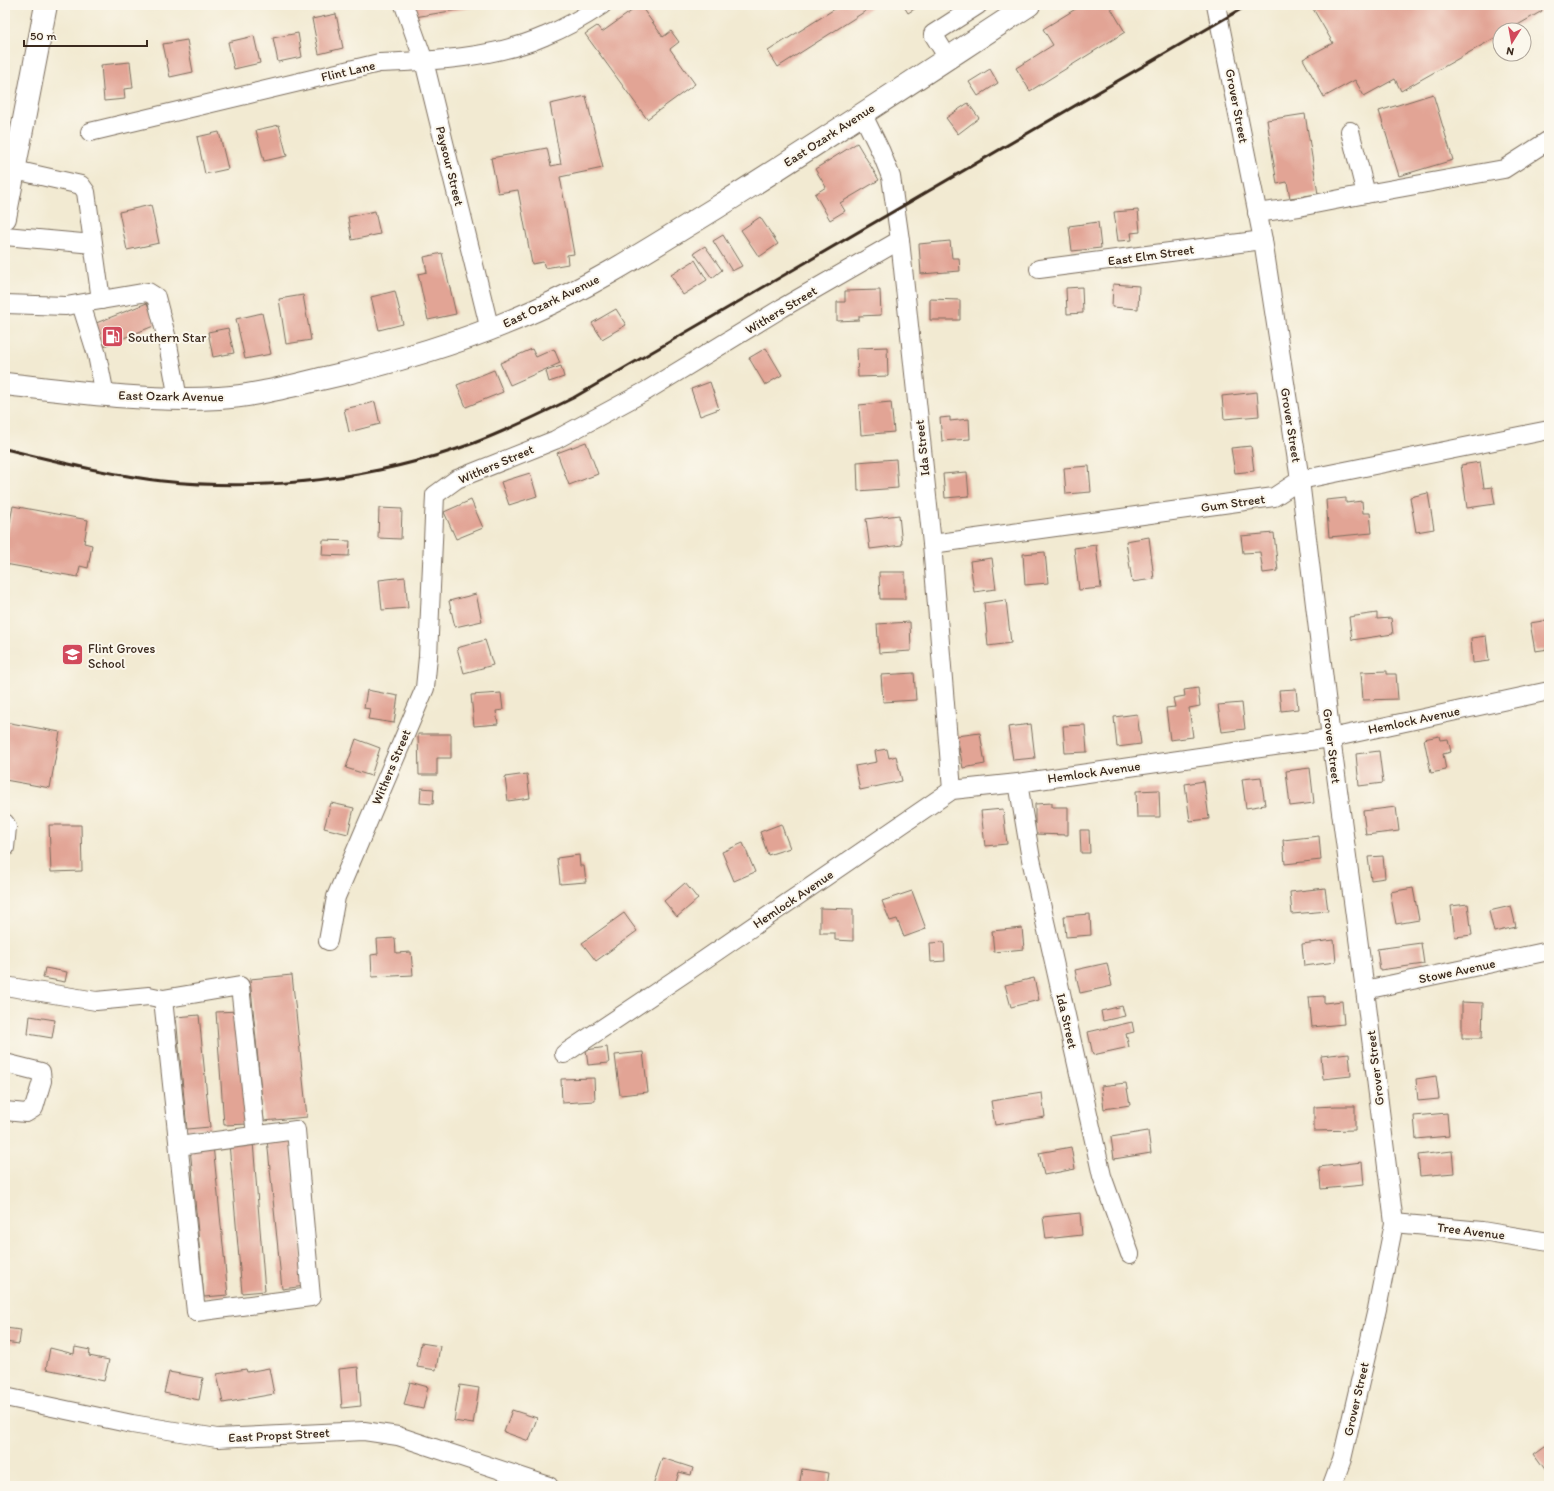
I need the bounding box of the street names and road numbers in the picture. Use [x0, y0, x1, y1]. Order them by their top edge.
street label: Flint Lane [320, 58, 376, 84]
street label: Grover Street [1222, 67, 1252, 145]
street label: East Ozark Avenue [781, 100, 877, 170]
street label: Paysour Street [433, 124, 467, 208]
street label: East Elm Street [1107, 242, 1195, 268]
street label: East Ozark Avenue [500, 271, 602, 331]
street label: Withers Street [743, 283, 820, 337]
street label: Grover Street [1278, 387, 1304, 464]
street label: East Ozark Avenue [118, 388, 224, 404]
street label: Ida Street [912, 419, 932, 477]
street label: Withers Street [456, 441, 536, 487]
street label: Gum Street [1200, 491, 1266, 515]
street label: Hemlock Avenue [1367, 703, 1461, 737]
street label: Grover Street [1320, 708, 1344, 784]
street label: Withers Street [368, 727, 414, 807]
street label: Hemlock Avenue [1047, 758, 1141, 786]
street label: Hemlock Avenue [750, 867, 836, 931]
street label: Stowe Avenue [1417, 956, 1497, 986]
street label: Ida Street [1053, 992, 1081, 1050]
street label: Grover Street [1363, 1030, 1387, 1106]
street label: Tree Avenue [1436, 1219, 1506, 1243]
street label: Grover Street [1340, 1360, 1372, 1437]
street label: East Propst Street [228, 1425, 330, 1445]

